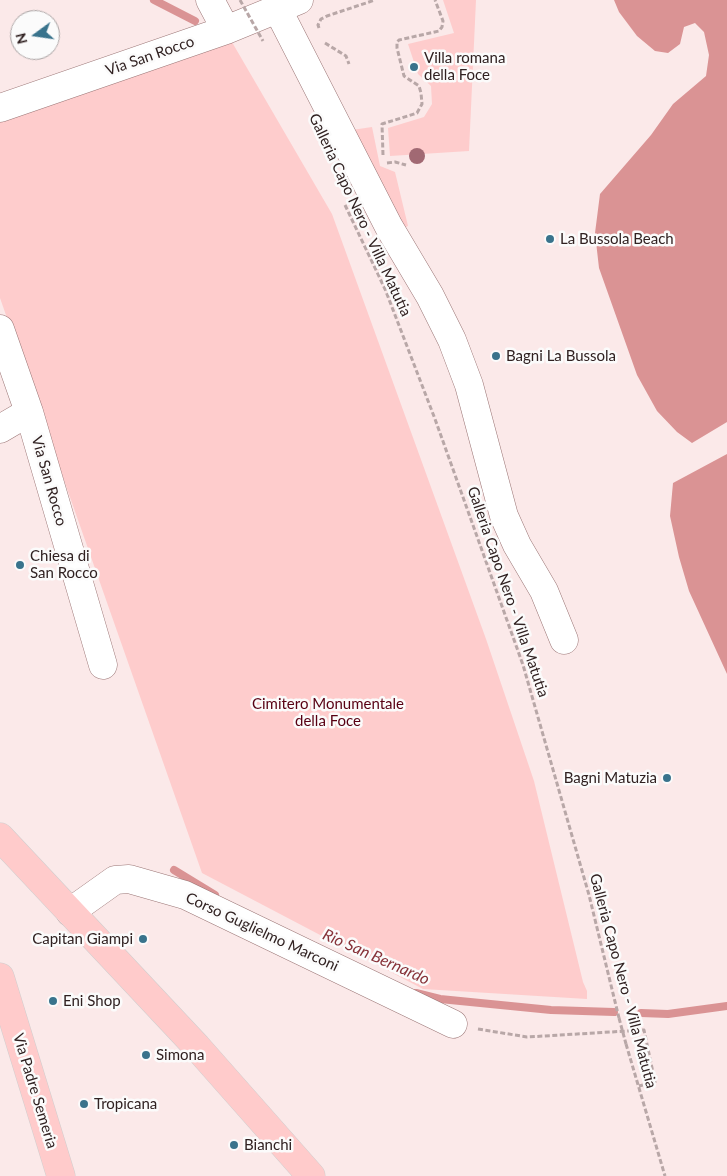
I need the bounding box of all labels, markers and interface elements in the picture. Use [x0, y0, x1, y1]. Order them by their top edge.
north arrow [10, 10, 60, 60]
text: N [11, 31, 30, 46]
street label: Via San Rocco [103, 32, 197, 80]
place label: Villa romana della Foce [424, 49, 505, 84]
marker: Villa romana della Foce [408, 61, 420, 73]
street label: Galleria Capo Nero - Villa Matutia [305, 111, 415, 319]
place label: La Bussola Beach [560, 230, 674, 248]
marker: La Bussola Beach [544, 233, 556, 245]
place label: Bagni La Bussola [506, 347, 616, 365]
marker: Bagni La Bussola [490, 350, 502, 362]
street label: Via San Rocco [28, 434, 70, 528]
street label: Galleria Capo Nero - Villa Matutia [463, 484, 553, 700]
place label: Chiesa di San Rocco [30, 547, 98, 582]
marker: Chiesa di San Rocco [14, 559, 26, 571]
park label: Cimitero Monumentale della Foce [252, 695, 404, 730]
place label: Bagni Matuzia [564, 769, 657, 787]
marker: Bagni Matuzia [661, 772, 673, 784]
street label: Galleria Capo Nero - Villa Matutia [586, 872, 660, 1090]
street label: Corso Guglielmo Marconi [183, 889, 341, 975]
water label: Rio San Bernardo [320, 925, 432, 989]
place label: Capitan Giampi [32, 930, 133, 948]
marker: Capitan Giampi [137, 933, 149, 945]
place label: Eni Shop [63, 992, 121, 1010]
marker: Eni Shop [47, 995, 59, 1007]
street label: Via Padre Semeria [9, 1031, 61, 1151]
place label: Simona [156, 1046, 204, 1064]
marker: Simona [140, 1049, 152, 1061]
place label: Tropicana [94, 1095, 157, 1113]
marker: Tropicana [78, 1098, 90, 1110]
place label: Bianchi [244, 1136, 292, 1154]
marker: Bianchi [228, 1139, 240, 1151]

